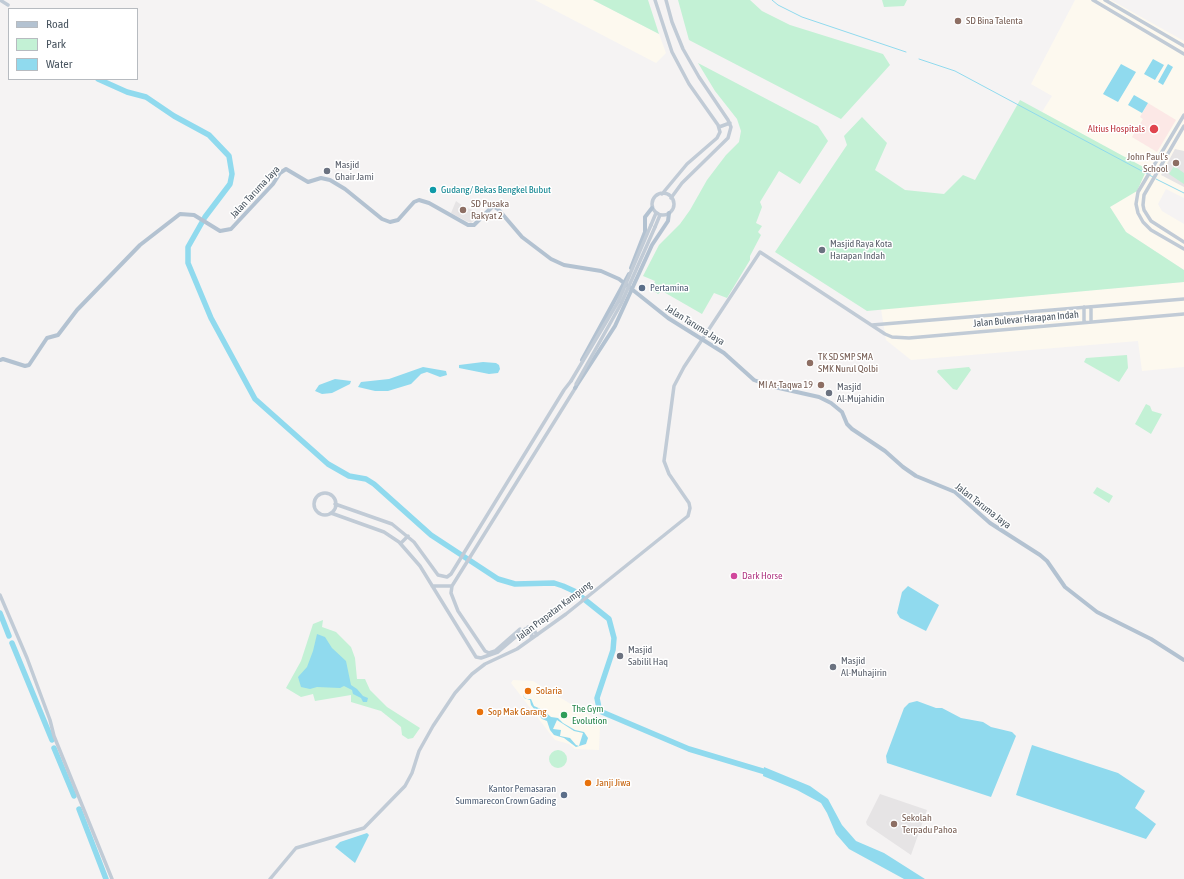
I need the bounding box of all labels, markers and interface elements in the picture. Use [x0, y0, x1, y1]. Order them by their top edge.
legend [8, 8, 138, 80]
place label: SD Bina Talenta [966, 15, 1023, 27]
marker: SD Bina Talenta [953, 16, 963, 26]
text: Road [46, 17, 69, 31]
text: Park [46, 37, 66, 51]
text: Water [46, 57, 72, 71]
place label: Altius Hospitals [1088, 123, 1145, 135]
marker: Altius Hospitals [1148, 123, 1160, 135]
place label: John Paul's School [1127, 151, 1168, 174]
marker: John Paul's School [1171, 158, 1181, 168]
place label: Masjid Ghair Jami [335, 159, 374, 182]
street label: Jalan Taruma Jaya [228, 163, 282, 221]
marker: Masjid Ghair Jami [322, 166, 332, 176]
place label: Gudang/ Bekas Bengkel Bubut [441, 184, 551, 196]
marker: Gudang/ Bekas Bengkel Bubut [428, 185, 438, 195]
place label: SD Pusaka Rakyat 2 [471, 198, 509, 222]
marker: SD Pusaka Rakyat 2 [458, 205, 468, 215]
place label: Masjid Raya Kota Harapan Indah [830, 238, 892, 262]
marker: Masjid Raya Kota Harapan Indah [817, 245, 827, 255]
place label: Pertamina [650, 282, 689, 294]
marker: Pertamina [637, 283, 647, 293]
street label: Jalan Taruma Jaya [663, 302, 727, 348]
street label: Jalan Bulevar Harapan Indah [973, 308, 1079, 330]
place label: TK SD SMP SMA SMK Nurul Qolbi [818, 351, 878, 374]
marker: TK SD SMP SMA SMK Nurul Qolbi [805, 358, 815, 368]
place label: MI At-Taqwa 19 [758, 379, 813, 391]
marker: MI At-Taqwa 19 [816, 380, 826, 390]
place label: Masjid Al-Mujahidin [837, 381, 885, 404]
marker: Masjid Al-Mujahidin [824, 388, 834, 398]
street label: Jalan Taruma Jaya [953, 481, 1013, 531]
place label: Dark Horse [742, 570, 782, 582]
marker: Dark Horse [729, 571, 739, 581]
street label: Jalan Prapatan Kampung [514, 579, 594, 643]
place label: Masjid Sabilil Haq [628, 644, 668, 668]
marker: Masjid Sabilil Haq [615, 651, 625, 661]
place label: Masjid Al-Muhajirin [841, 655, 887, 678]
marker: Masjid Al-Muhajirin [828, 662, 838, 672]
place label: Solaria [536, 685, 562, 697]
marker: Solaria [523, 686, 533, 696]
place label: The Gym Evolution [572, 703, 607, 726]
place label: Sop Mak Garang [488, 706, 547, 718]
marker: Sop Mak Garang [475, 707, 485, 717]
marker: The Gym Evolution [559, 710, 569, 720]
place label: Janji Jiwa [596, 777, 631, 789]
marker: Janji Jiwa [583, 778, 593, 788]
place label: Kantor Pemasaran Summarecon Crown Gading [455, 783, 556, 806]
marker: Kantor Pemasaran Summarecon Crown Gading [559, 790, 569, 800]
place label: Sekolah Terpadu Pahoa [902, 812, 957, 836]
marker: Sekolah Terpadu Pahoa [889, 819, 899, 829]

